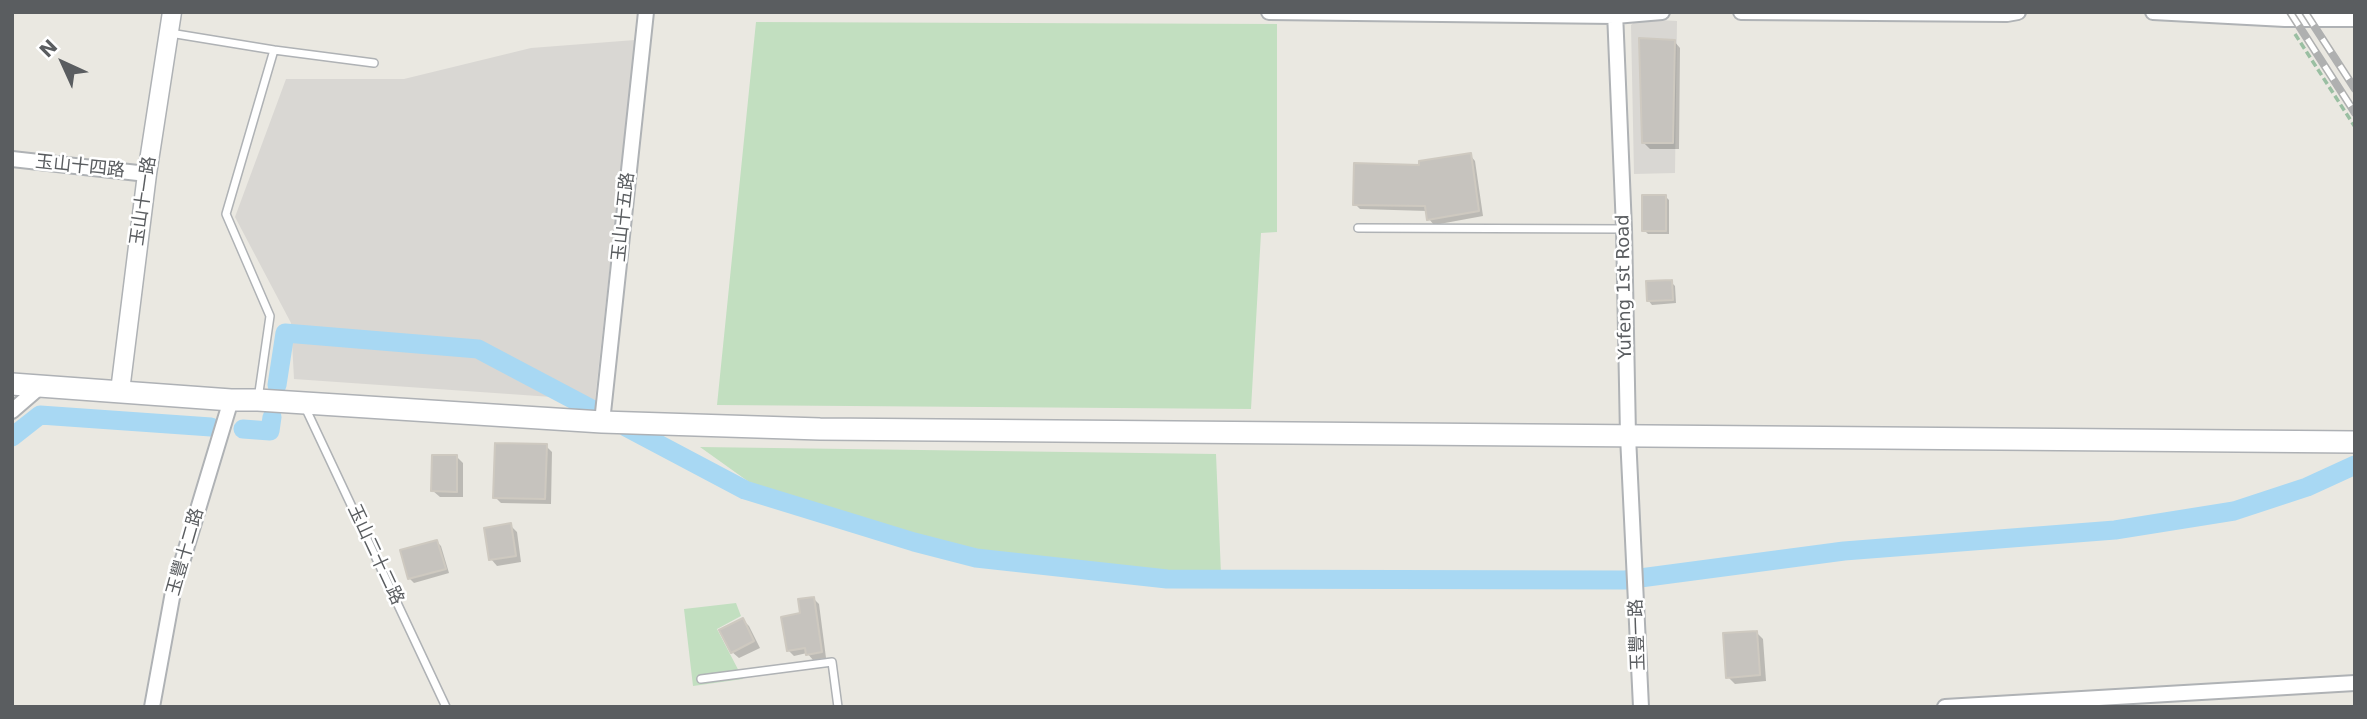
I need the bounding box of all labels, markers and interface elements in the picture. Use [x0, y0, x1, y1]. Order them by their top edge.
north arrow [28, 28, 98, 98]
text: N [35, 35, 62, 62]
street label: 玉山十四路 [34, 152, 126, 182]
street label: 玉山十一路 [127, 155, 161, 247]
street label: 玉山十五路 [609, 171, 639, 263]
street label: Yufeng 1st Road [1613, 214, 1637, 360]
street label: 玉山二十二路 [342, 501, 408, 609]
street label: 玉豐十二路 [163, 506, 209, 598]
street label: 玉豐一路 [1626, 599, 1650, 671]

